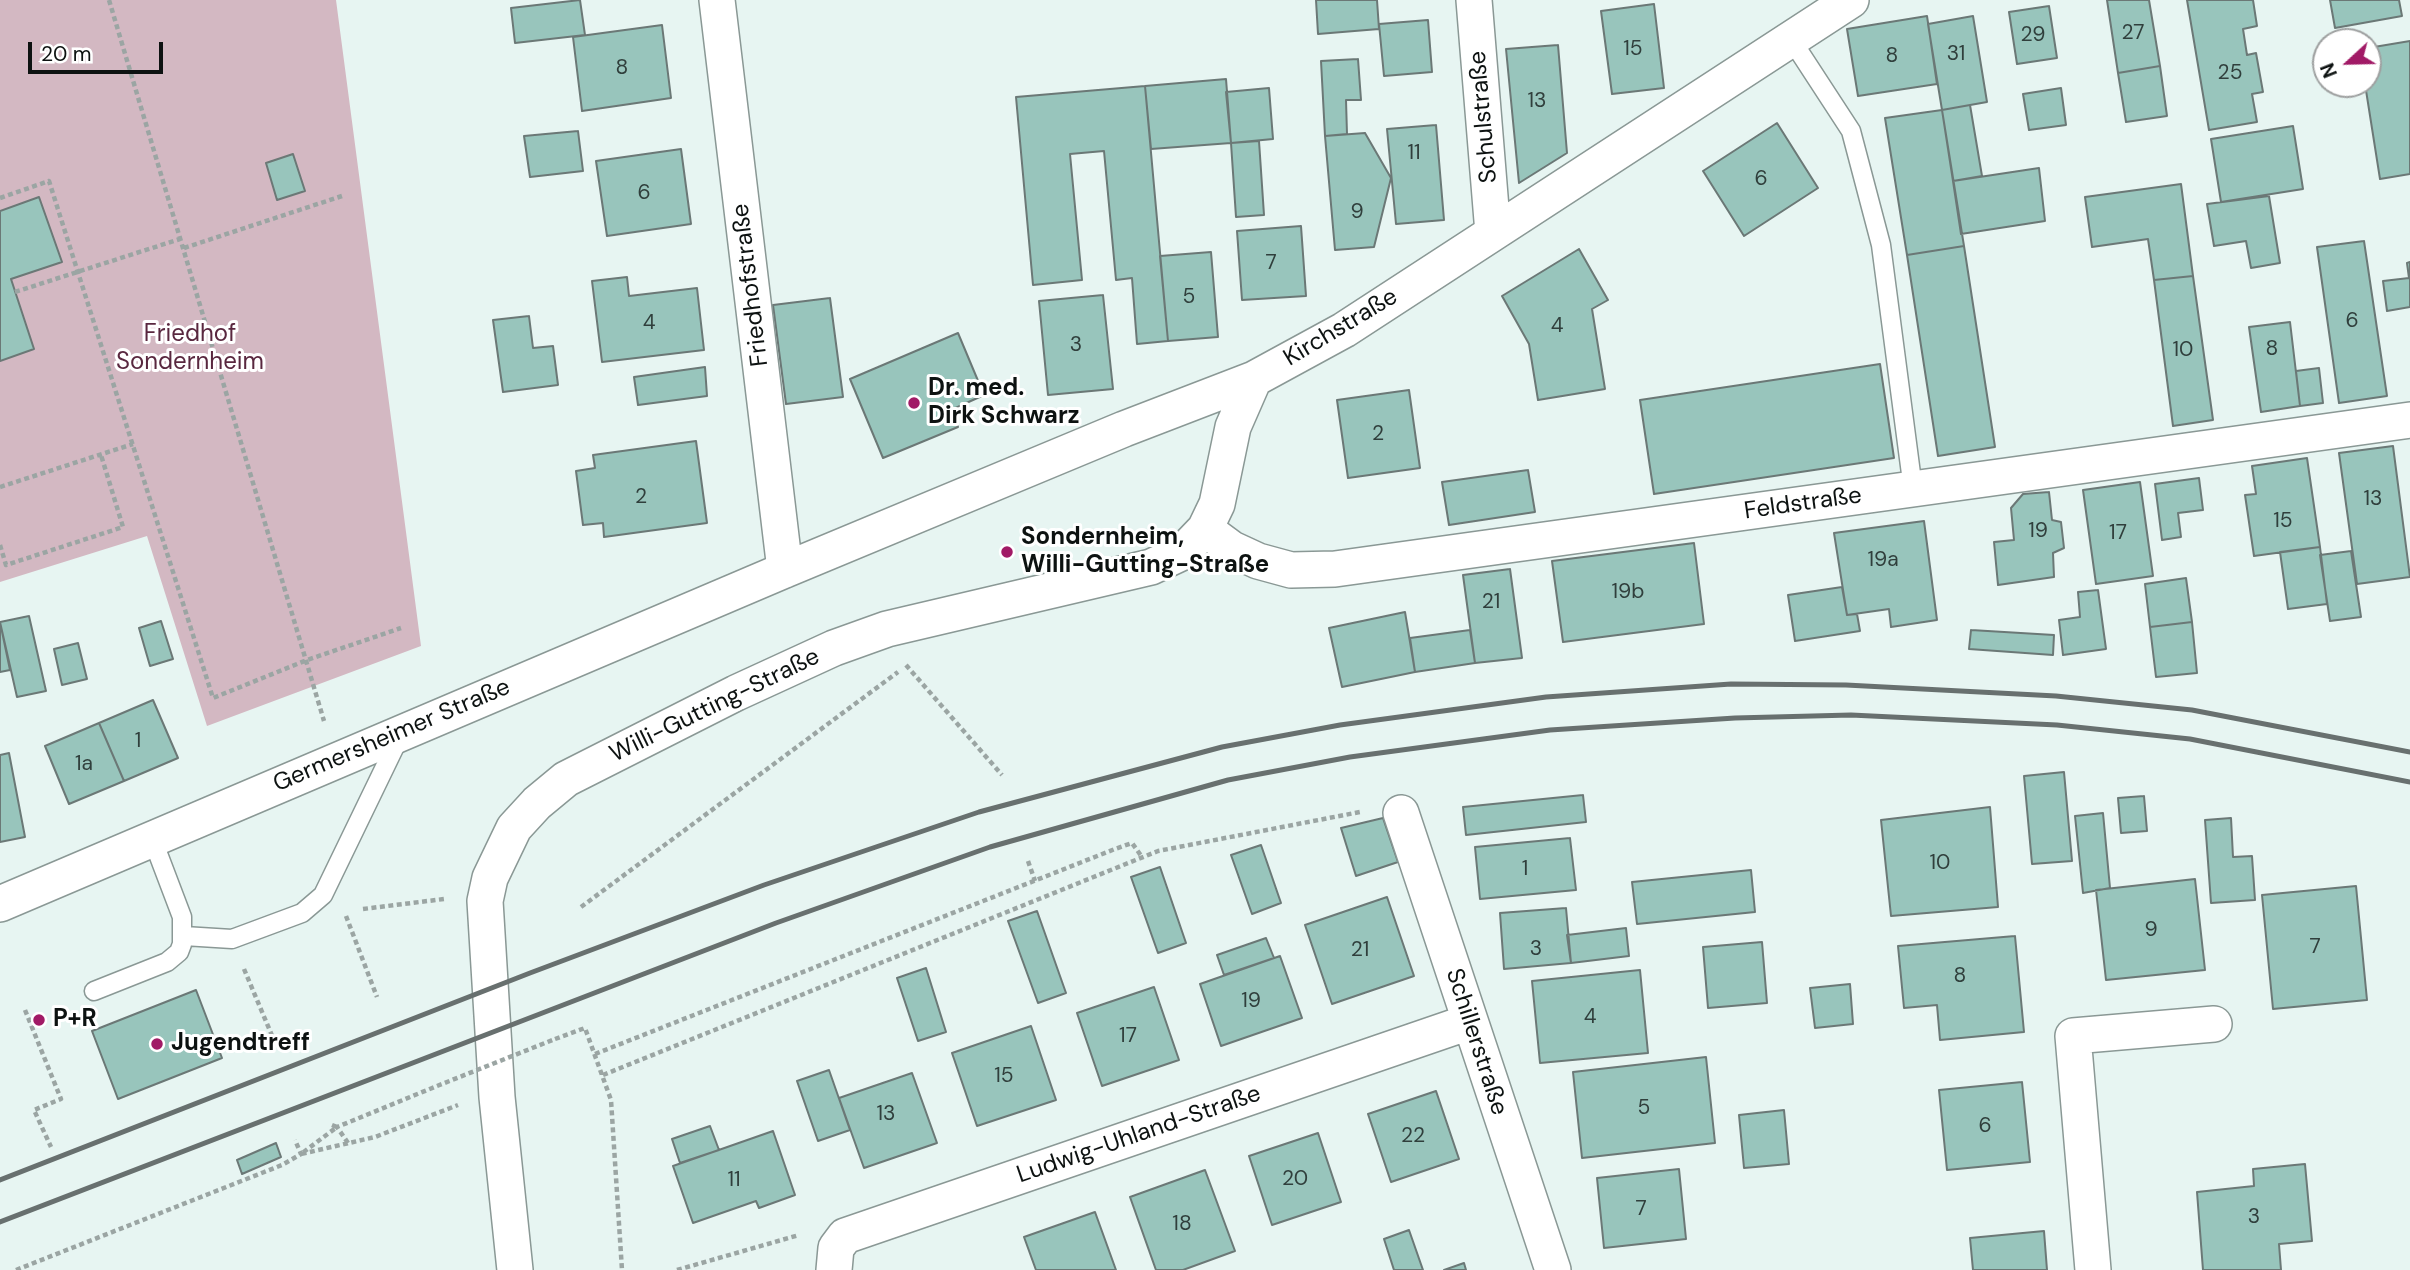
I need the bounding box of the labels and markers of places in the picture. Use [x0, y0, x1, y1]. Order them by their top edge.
place label: Dr. med. Dirk Schwarz [928, 375, 1079, 431]
marker: Dr. med. Dirk Schwarz [906, 395, 922, 411]
place label: Sondernheim, Willi-Gutting-Straße [1021, 524, 1269, 580]
marker: Sondernheim, Willi-Gutting-Straße [999, 544, 1015, 560]
place label: P+R [53, 1006, 97, 1034]
marker: P+R [31, 1012, 47, 1028]
place label: Jugendtreff [171, 1030, 310, 1058]
marker: Jugendtreff [149, 1036, 165, 1052]

